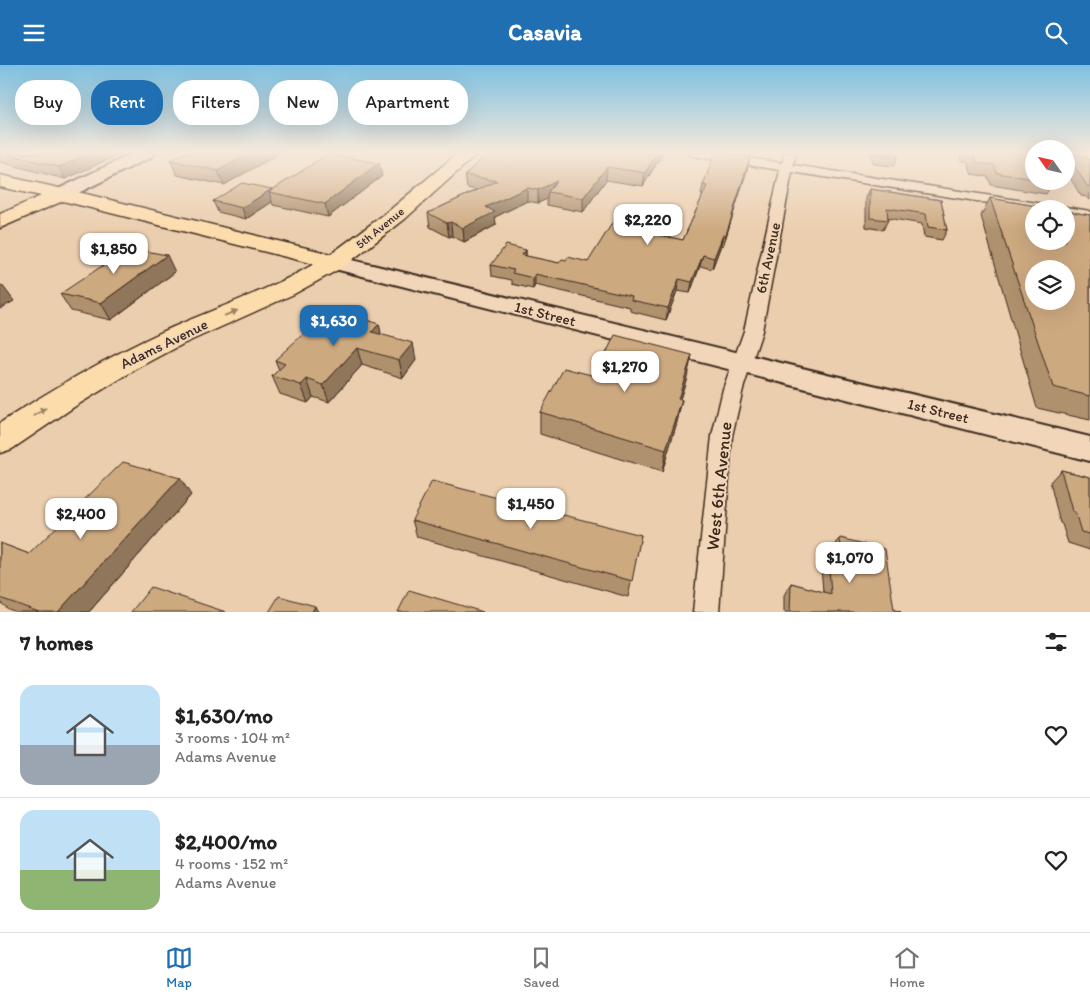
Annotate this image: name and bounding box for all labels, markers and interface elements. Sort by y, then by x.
icon: menu [20,19,48,47]
text: Casavia [508,19,582,46]
icon: search [1042,19,1070,47]
chip: Buy [15,80,81,125]
chip: Rent [91,80,163,125]
chip: Filters [173,80,259,125]
chip: New [269,80,338,125]
chip: Apartment [348,80,468,125]
north arrow [1025,140,1075,190]
map controls [1025,140,1075,310]
button: locate [1025,200,1075,250]
pin: $2,220 [607,203,689,246]
street label: 5th Avenue [353,204,407,252]
text: $2,220 [624,210,672,229]
street label: 6th Avenue [752,221,784,295]
pin: $1,850 [73,233,155,275]
text: $1,850 [91,239,137,258]
button: layers [1025,260,1075,310]
street label: 1st Street [512,298,578,330]
pin: $1,630 [293,305,375,347]
one-way arrow [224,309,238,317]
text: $1,630 [311,311,357,330]
street label: Adams Avenue [117,315,211,373]
pin: $1,270 [584,351,666,393]
text: $1,270 [602,357,648,376]
street label: 1st Street [905,395,971,427]
one-way arrow [34,408,47,417]
street label: West 6th Avenue [701,421,737,551]
pin: $1,450 [490,487,572,530]
text: $1,450 [507,494,555,513]
pin: $2,400 [40,497,122,540]
text: $2,400 [56,504,106,523]
pin: $1,070 [809,541,891,584]
text: $1,070 [827,548,873,567]
icon: filters [1042,628,1070,656]
text: 7 homes [20,630,94,655]
text: $1,630/mo [175,703,273,728]
icon: home [60,705,120,765]
icon: heart [1042,721,1070,749]
text: 3 rooms · 104 m² [175,728,290,747]
text: Adams Avenue [175,747,276,766]
text: $2,400/mo [175,829,277,854]
icon: home [60,830,120,890]
icon: heart [1042,846,1070,874]
text: 4 rooms · 152 m² [175,854,288,873]
text: Adams Avenue [175,873,276,892]
tab: Map [165,944,193,991]
tab: Saved [523,944,559,991]
tab: Home [890,944,925,991]

